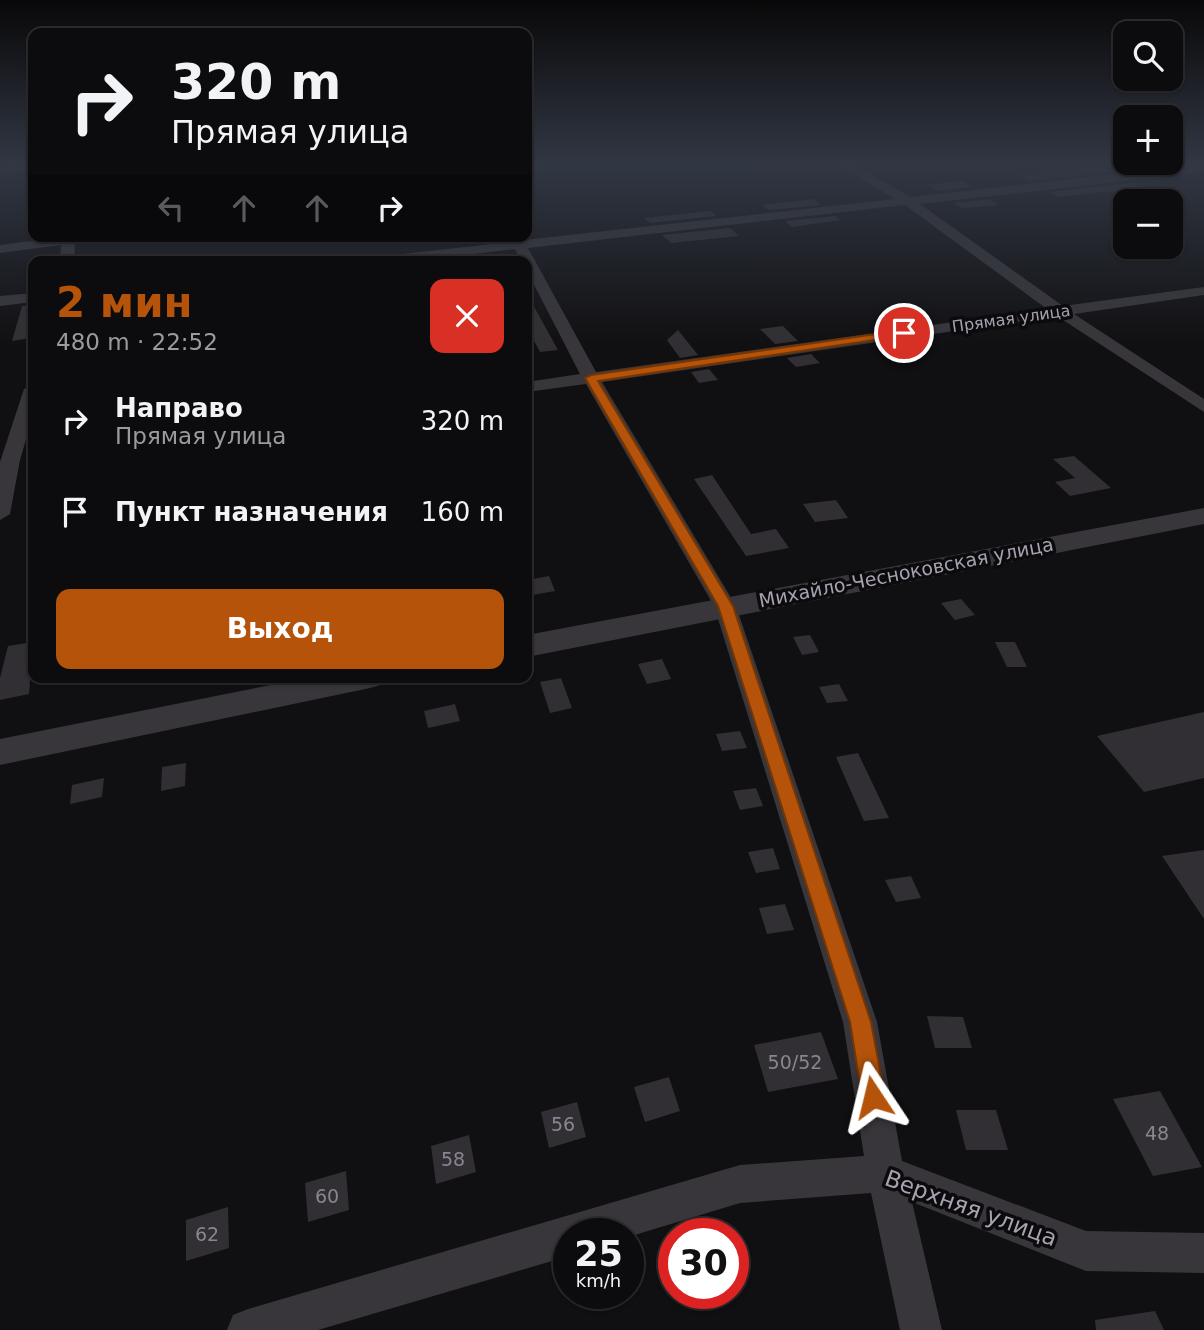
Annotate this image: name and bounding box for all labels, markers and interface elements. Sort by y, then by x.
map controls [1113,21,1183,259]
button: search [1113,21,1183,91]
text: 320 m [171,54,341,111]
icon: right [56,56,147,147]
button: + [1113,105,1183,175]
text: Прямая улица [171,113,409,151]
icon: left [152,189,190,227]
icon: ahead [225,189,263,227]
icon: ahead [298,189,336,227]
icon: right [371,189,409,227]
button: − [1113,189,1183,259]
text: 2 мин [56,278,193,327]
button: close [430,279,504,353]
street label: Прямая улица [951,301,1071,336]
pin [874,303,934,363]
icon: arrive [885,314,923,352]
text: 480 m · 22:52 [56,329,218,355]
text: Направо [115,393,243,423]
icon: right [56,402,94,440]
text: 320 m [421,406,504,436]
text: Прямая улица [115,423,286,449]
icon: arrive [56,493,94,531]
text: Пункт назначения [115,497,388,527]
text: 160 m [421,497,504,527]
street label: Михайло-Чесноковская улица [757,533,1055,611]
button: Выход [56,589,504,669]
house number: 50/52 [768,1051,822,1073]
position arrow [836,1060,910,1134]
house number: 56 [551,1113,575,1135]
house number: 48 [1145,1122,1169,1144]
house number: 58 [441,1148,465,1170]
street label: Верхняя улица [881,1165,1061,1251]
house number: 60 [315,1185,339,1207]
speed limit sign: 30 [658,1218,749,1309]
house number: 62 [195,1223,219,1245]
text: 25 [574,1234,623,1274]
text: km/h [576,1270,621,1291]

